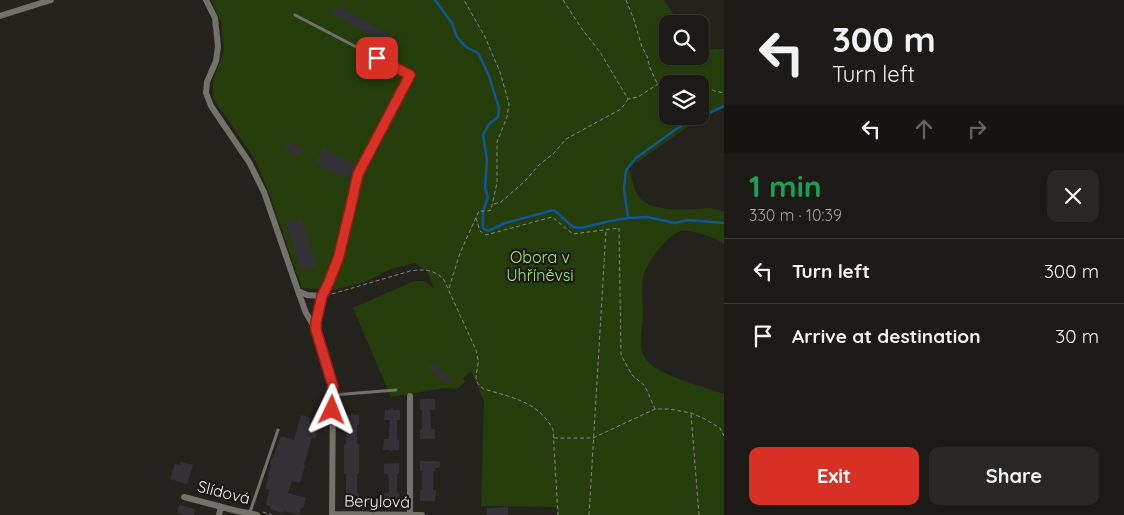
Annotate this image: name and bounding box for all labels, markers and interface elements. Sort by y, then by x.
map controls [659,15,709,125]
button: search [659,15,709,65]
text: 300 m [832,17,936,61]
icon: left [749,20,814,85]
pin [356,37,398,79]
icon: arrive [363,44,391,72]
text: Turn left [832,60,915,88]
button: layers [659,75,709,125]
icon: left [857,115,885,143]
icon: ahead [910,115,938,143]
icon: right [963,115,991,143]
text: 1 min [749,167,822,205]
button: close [1047,170,1099,222]
text: 330 m · 10:39 [749,205,842,225]
park label: Obora v Uhříněvsi [506,247,574,285]
icon: left [749,257,777,285]
text: Turn left [792,259,870,283]
text: 300 m [1044,259,1099,283]
icon: arrive [749,322,777,350]
text: Arrive at destination [792,324,981,348]
text: 30 m [1055,324,1099,348]
position arrow [305,383,357,435]
button: Exit [749,447,919,505]
button: Share [929,447,1099,505]
street label: Slídová [196,476,252,508]
street label: Berylová [344,490,410,512]

